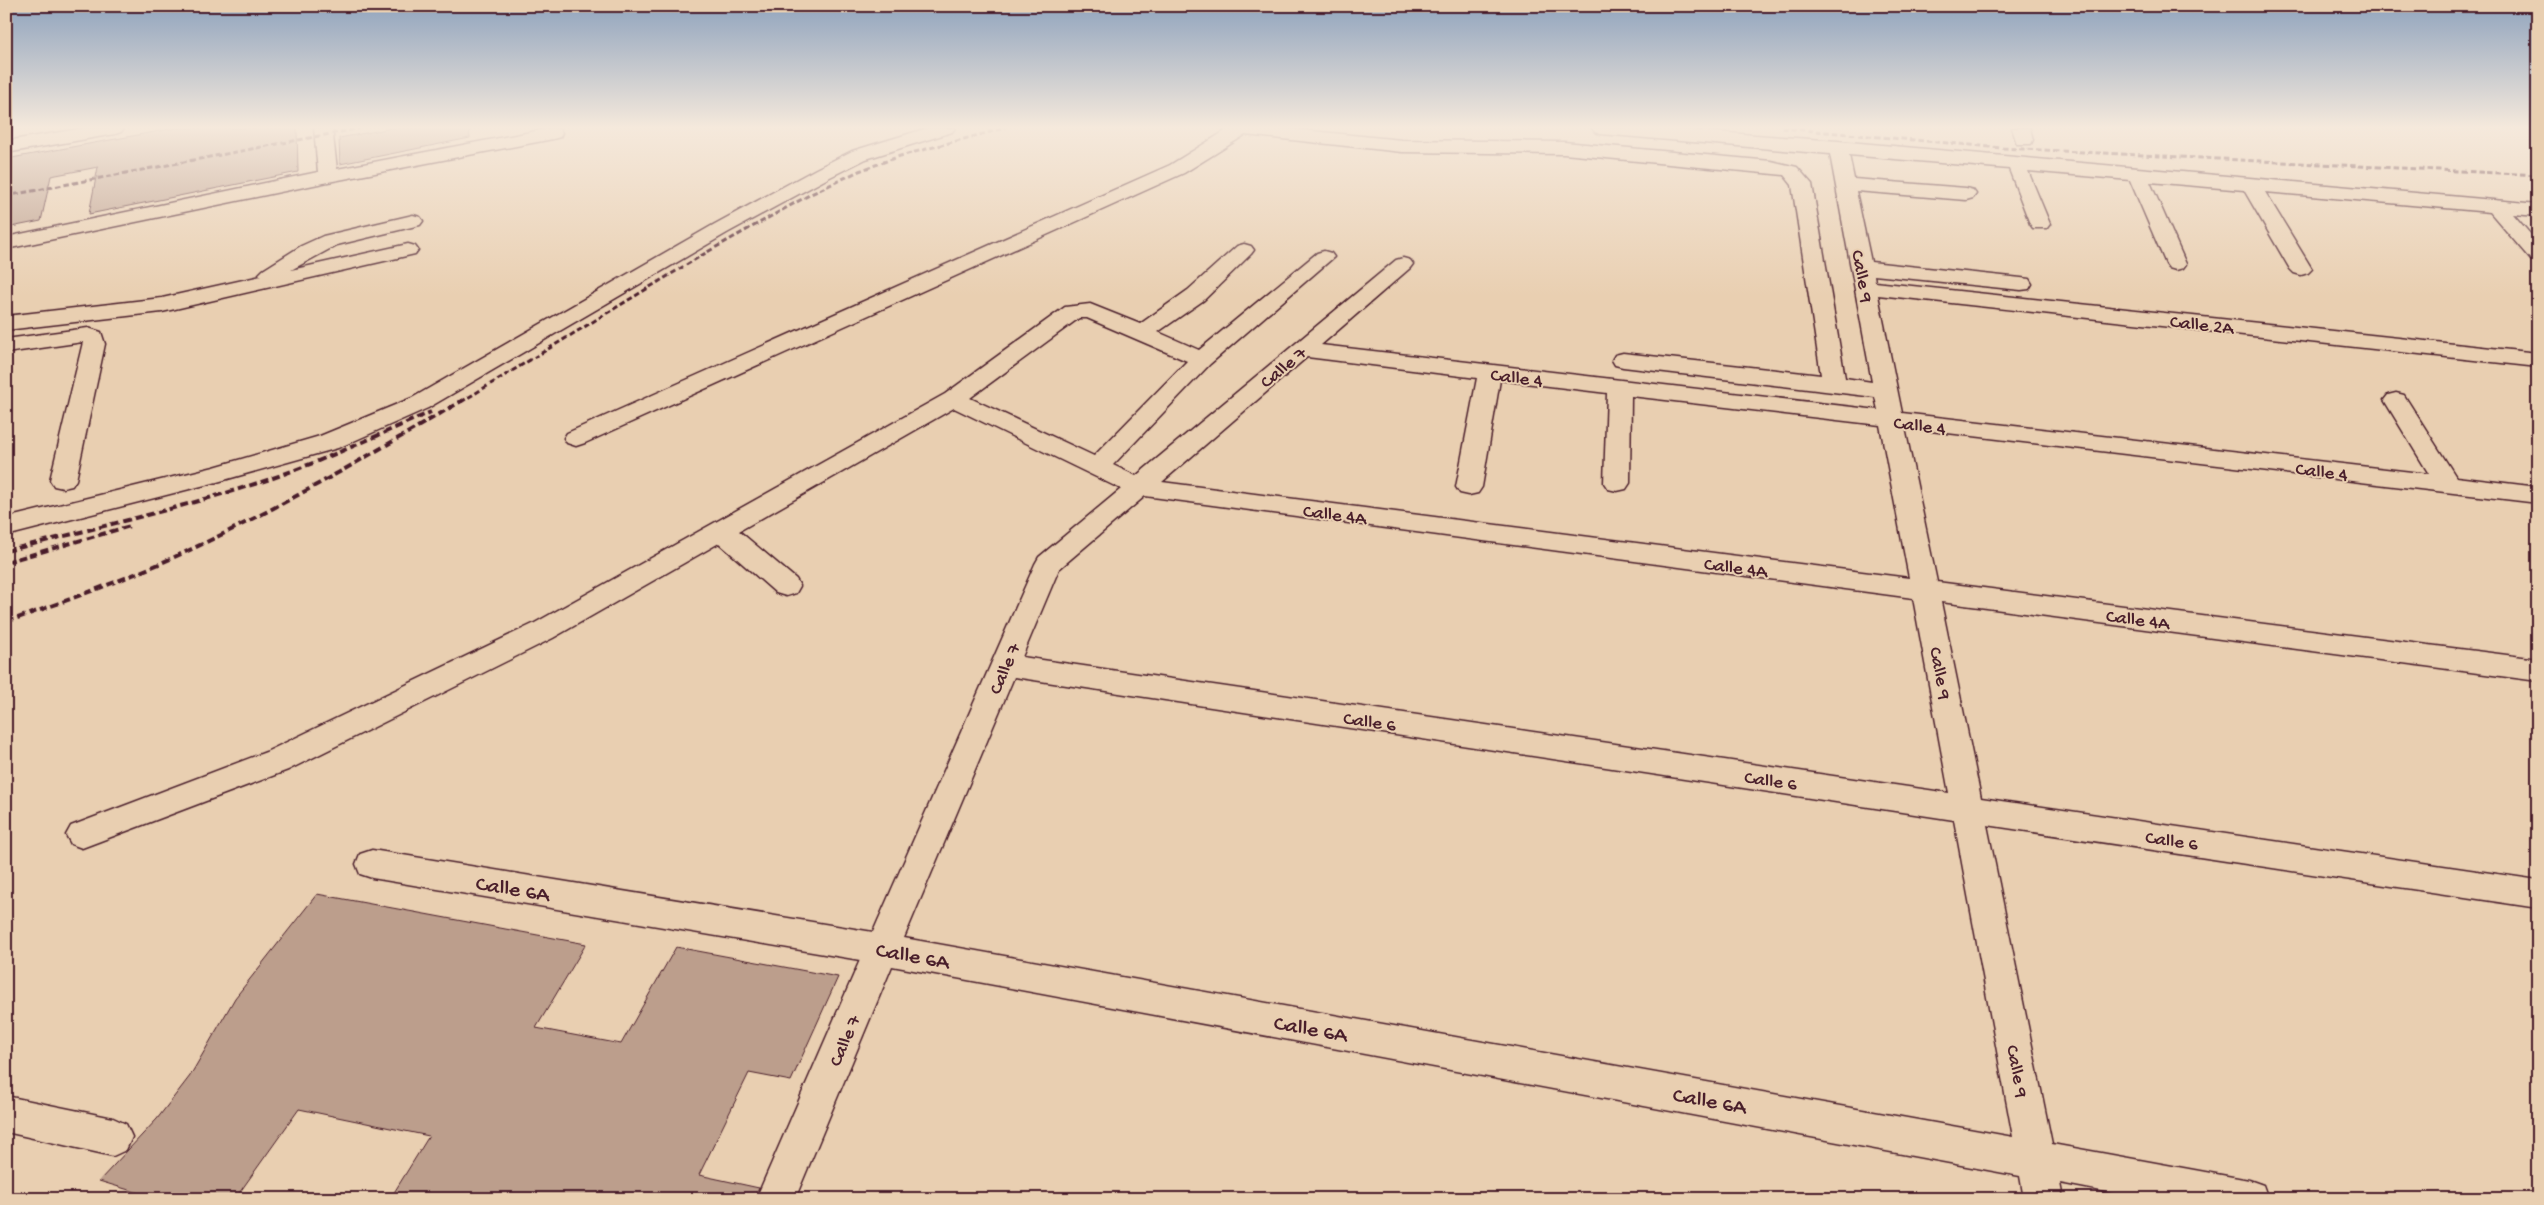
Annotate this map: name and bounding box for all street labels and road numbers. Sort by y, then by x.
street label: Calle 9 [1844,248,1877,305]
street label: Calle 2A [2169,312,2236,341]
street label: Calle 7 [1256,342,1313,395]
street label: Calle 4 [1489,365,1544,394]
street label: Calle 4 [1892,413,1947,442]
street label: Calle 4 [2294,459,2349,488]
street label: Calle 4A [1302,501,1369,532]
street label: Calle 4A [1703,554,1770,585]
street label: Calle 4A [2105,606,2172,637]
street label: Calle 7 [985,639,1028,698]
street label: Calle 9 [1922,645,1955,702]
street label: Calle 6 [1342,708,1398,739]
street label: Calle 6 [1743,767,1799,798]
street label: Calle 6 [2144,827,2200,858]
street label: Calle 6A [474,872,552,910]
street label: Calle 6A [873,939,952,977]
street label: Calle 7 [825,1011,868,1070]
street label: Calle 6A [1271,1012,1350,1050]
street label: Calle 9 [1999,1043,2032,1100]
street label: Calle 6A [1670,1084,1749,1122]

